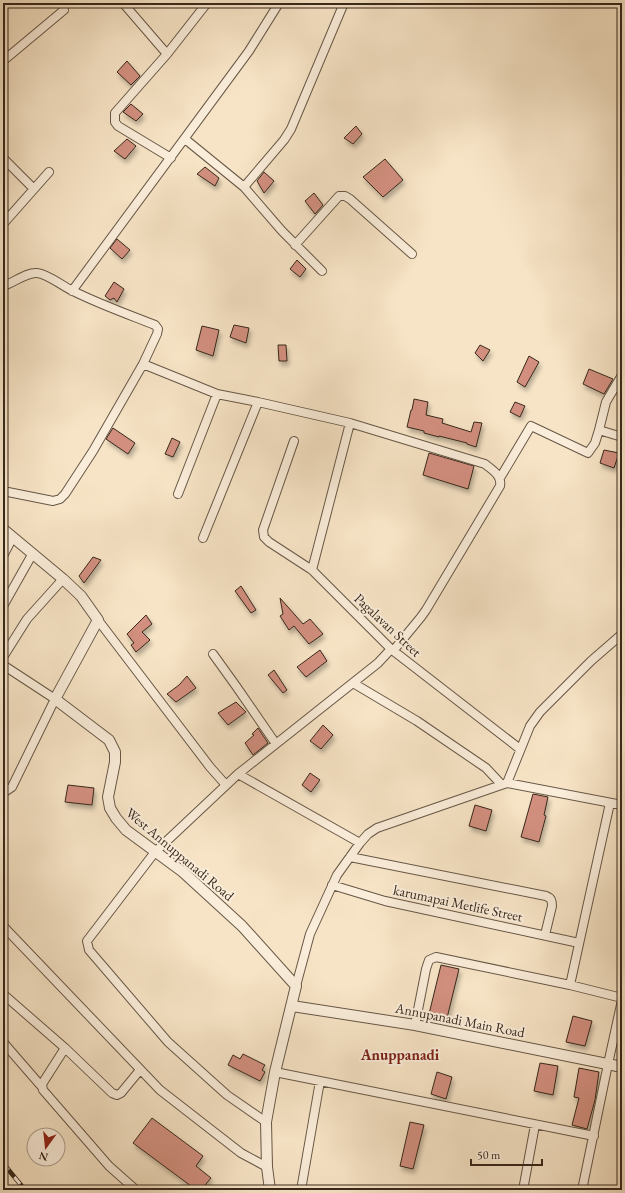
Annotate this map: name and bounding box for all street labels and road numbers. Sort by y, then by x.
street label: Pagalavan Street [351,589,426,661]
street label: West Annuppanadi Road [122,803,239,905]
street label: karumapai Metlife Street [392,881,525,926]
street label: Annupanadi Main Road [393,998,527,1042]

